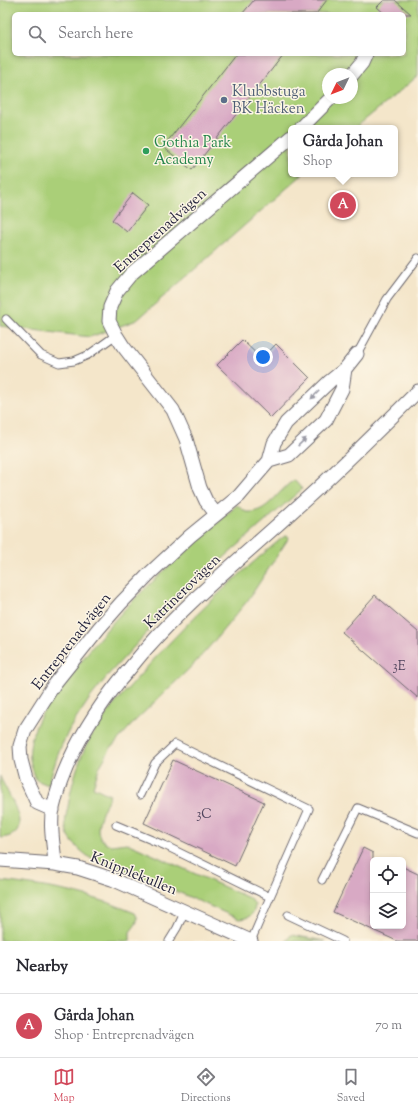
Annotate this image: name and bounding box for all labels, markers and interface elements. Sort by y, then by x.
search box [12,12,406,56]
icon: search [26,23,48,45]
text: Search here [58,24,133,45]
north arrow [322,68,358,104]
place label: Klubbstuga BK Häcken [232,82,306,120]
marker: Klubbstuga BK Häcken [219,95,229,105]
popup [288,125,398,177]
text: Gårda Johan [303,132,383,153]
place label: Gothia Park Academy [154,133,231,171]
marker: Gothia Park Academy [141,146,151,156]
text: Shop [303,153,332,171]
street label: Entreprenadvägen [110,184,212,278]
pin: A [330,190,356,220]
your location [253,347,273,367]
one-way arrow [310,390,320,399]
one-way arrow [297,437,307,447]
street label: Katrinerovägen [140,550,226,634]
street label: Entreprenadvägen [28,589,117,695]
house number: 3E [392,658,406,676]
house number: 3C [196,806,212,824]
street label: Knipplekullen [87,847,180,901]
map controls [370,857,406,929]
button: locate [370,857,406,893]
button: layers [370,893,406,929]
text: Nearby [16,955,68,979]
text: Gårda Johan [54,1006,134,1027]
text: A [24,1017,34,1035]
text: 70 m [375,1017,402,1035]
text: Shop · Entreprenadvägen [54,1027,194,1045]
tab: Map [53,1066,75,1106]
tab: Directions [181,1066,231,1106]
tab: Saved [337,1066,365,1106]

